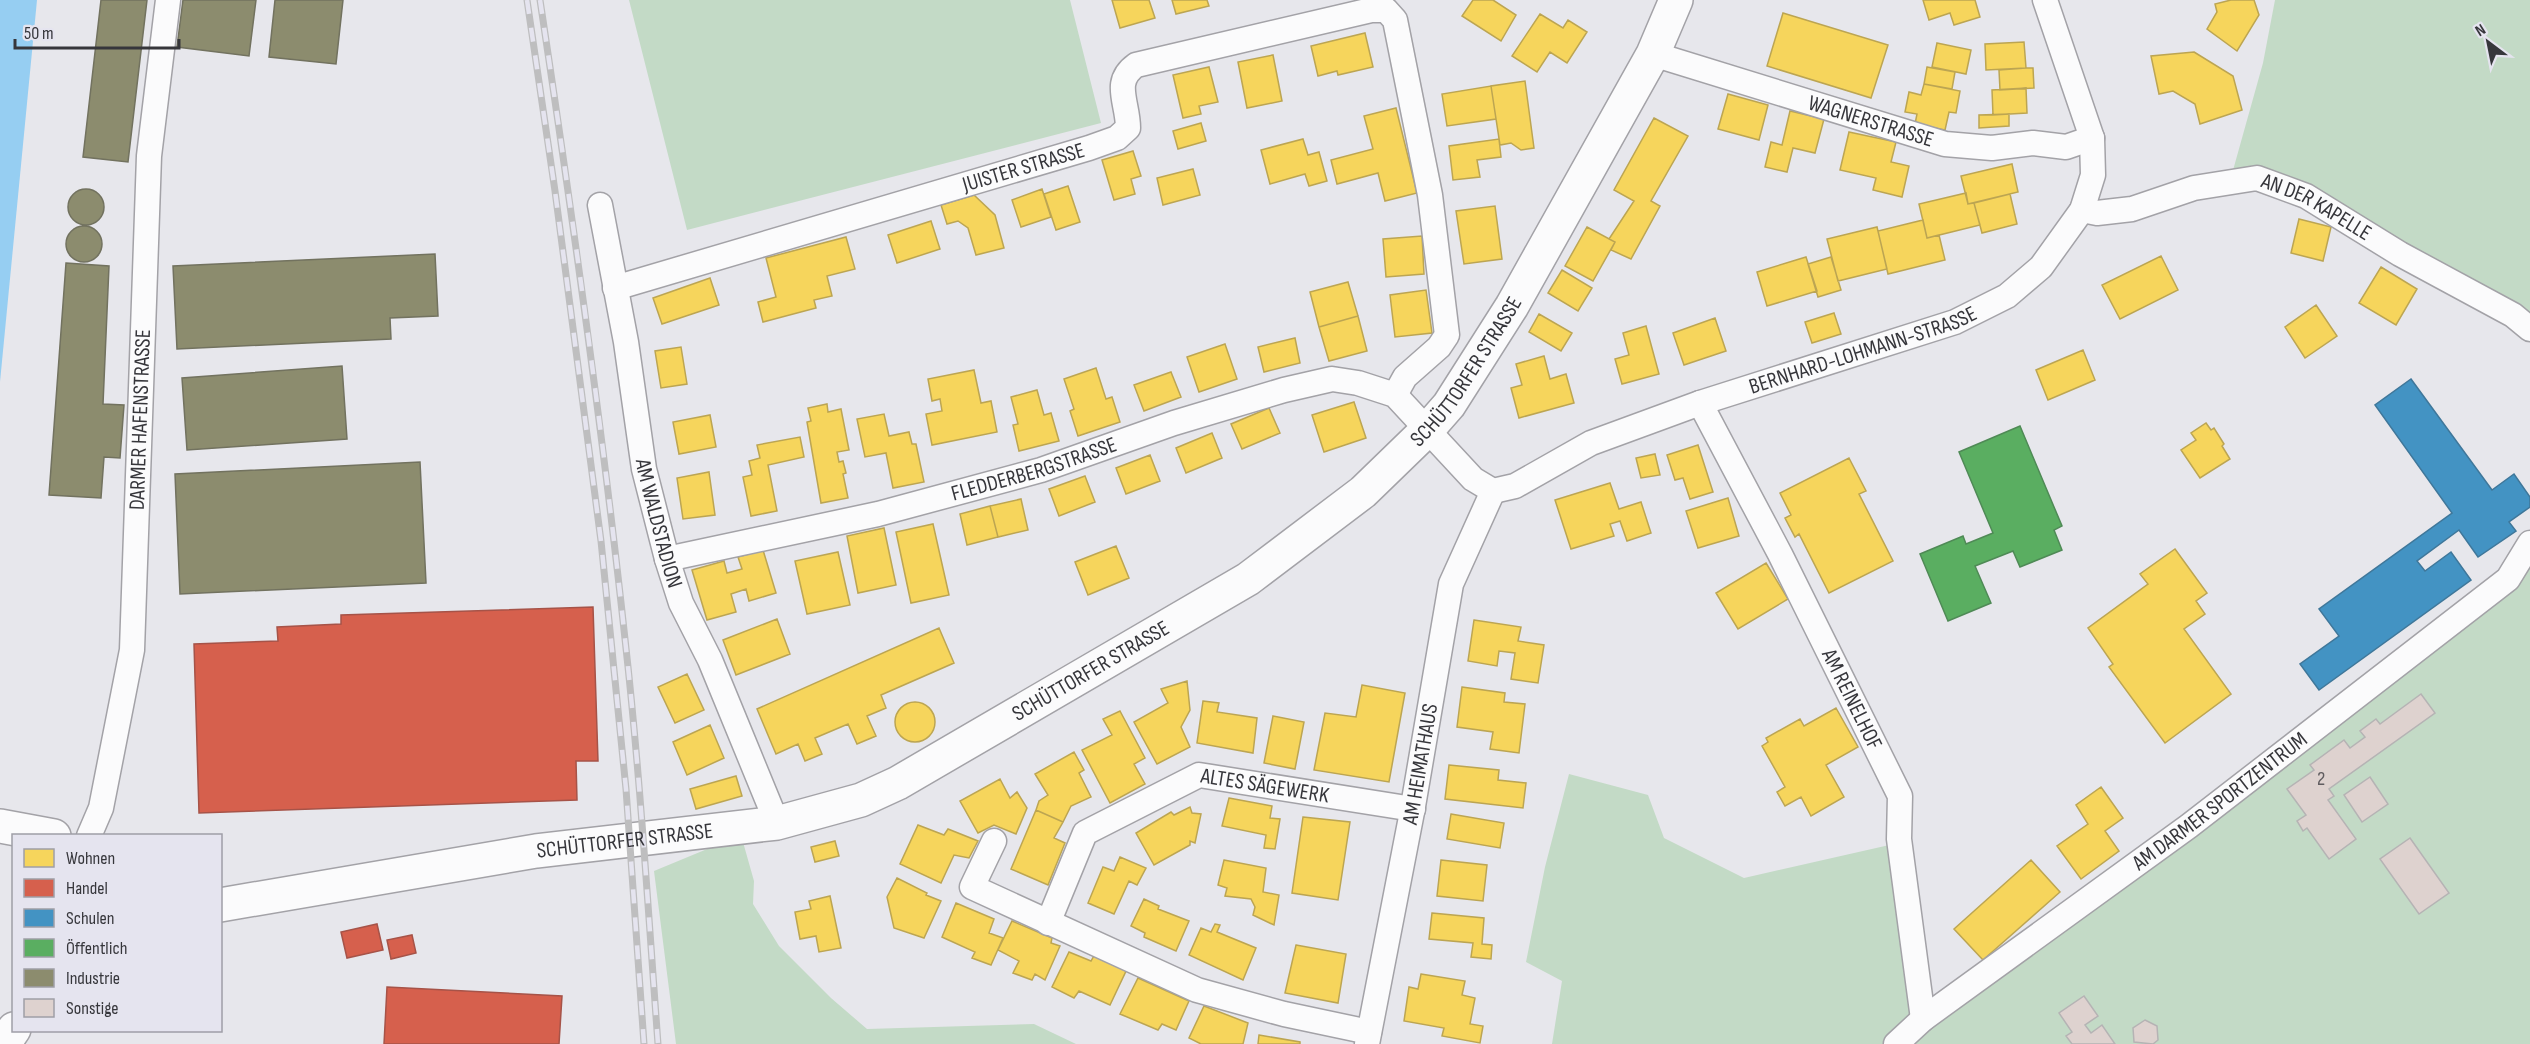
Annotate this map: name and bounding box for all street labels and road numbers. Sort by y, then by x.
street label: WAGNERSTRASSE [1805,89,1937,153]
street label: JUISTER STRASSE [958,137,1088,198]
street label: AN DER KAPELLE [2257,167,2376,247]
street label: SCHÜTTORFER STRASSE [1405,292,1528,452]
street label: BERNHARD-LOHMANN-STRASSE [1746,300,1981,400]
street label: DARMER HAFENSTRASSE [123,329,157,510]
street label: FLEDDERBERGSTRASSE [948,431,1120,507]
street label: AM WALDSTADION [629,456,689,591]
street label: SCHÜTTORFER STRASSE [1007,614,1174,727]
street label: AM REINELHOF [1815,644,1888,754]
street label: AM HEIMATHAUS [1396,702,1444,828]
street label: AM DARMER SPORTZENTRUM [2126,726,2313,877]
street label: ALTES SÄGEWERK [1198,762,1331,809]
street label: SCHÜTTORFER STRASSE [535,817,714,864]

